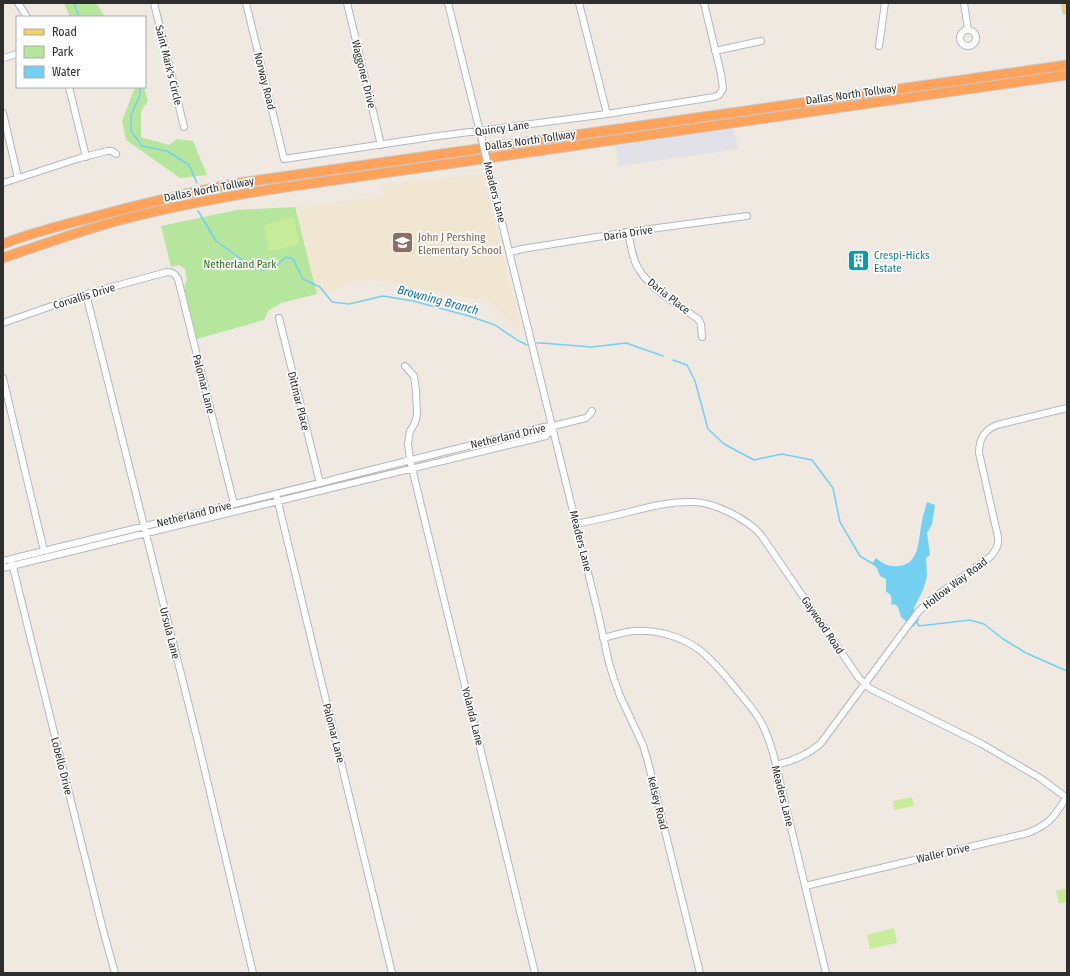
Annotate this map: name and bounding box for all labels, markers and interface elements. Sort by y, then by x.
legend [16,16,146,88]
street label: Saint Mark's Circle [152,24,185,107]
text: Road [52,25,77,39]
street label: Waggoner Drive [349,39,378,110]
text: Park [52,45,74,59]
street label: Norway Road [251,51,278,111]
text: Water [52,65,81,79]
street label: Dallas North Tollway [805,82,897,107]
street label: Quincy Lane [474,118,530,139]
street label: Dallas North Tollway [484,128,576,153]
street label: Meaders Lane [481,160,508,224]
street label: Dallas North Tollway [163,174,255,205]
street label: Daria Drive [603,223,654,244]
school or university icon: John J Pershing Elementary School [389,230,415,256]
place label: John J Pershing Elementary School [418,231,502,257]
building icon: Crespi-Hicks Estate [845,248,871,274]
place label: Crespi-Hicks Estate [874,249,930,275]
park label: Netherland Park [204,258,277,271]
street label: Daria Place [645,276,692,317]
street label: Corvallis Drive [52,281,117,312]
water label: Browning Branch [396,282,480,318]
street label: Palomar Lane [190,353,217,415]
street label: Dittmar Place [285,370,312,432]
street label: Netherland Drive [469,422,547,451]
street label: Netherland Drive [155,499,233,530]
street label: Meaders Lane [567,509,594,573]
street label: Hollow Way Road [921,555,990,612]
street label: Gaywood Road [799,594,847,656]
street label: Ursula Lane [157,606,182,660]
street label: Yolanda Lane [459,685,486,747]
street label: Palomar Lane [320,702,347,764]
street label: Lobello Drive [48,736,75,796]
street label: Meaders Lane [769,764,796,828]
street label: Kelsey Road [645,775,670,831]
street label: Waller Drive [915,841,971,866]

